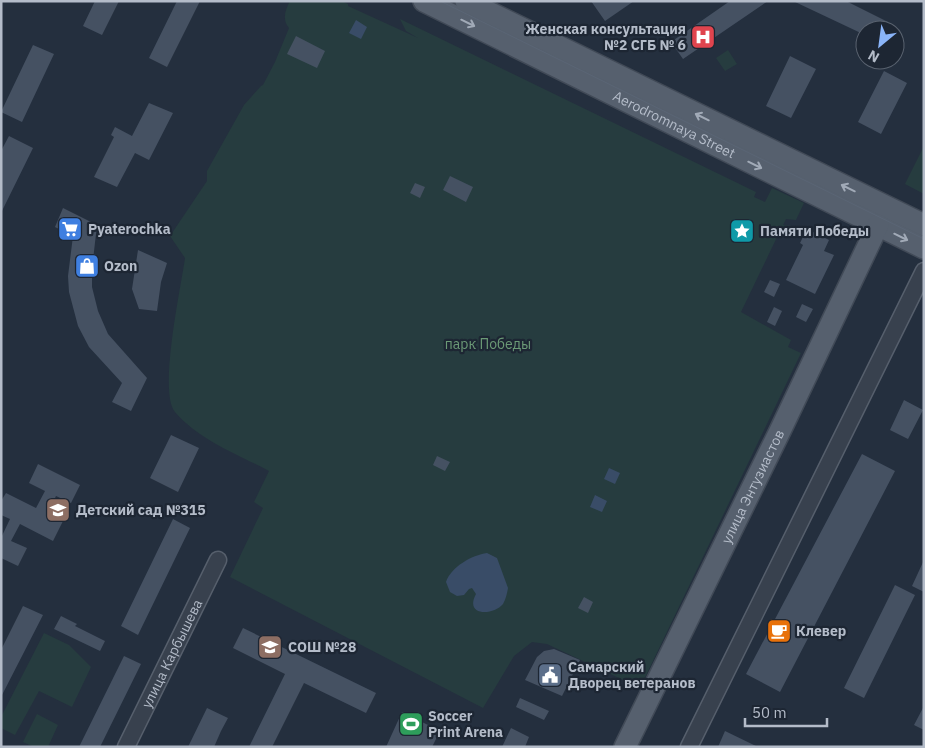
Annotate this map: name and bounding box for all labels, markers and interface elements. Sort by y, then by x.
one-way arrow [460,19,475,28]
place label: Женская консультация №2 СГБ № 6 [526,20,686,54]
north arrow [855,20,905,70]
hospital icon: Женская консультация №2 СГБ № 6 [690,24,716,50]
text: N [865,46,882,67]
street label: Aerodromnaya Street [610,87,738,162]
one-way arrow [695,112,710,122]
one-way arrow [747,161,762,170]
one-way arrow [841,183,856,193]
supermarket icon: Pyaterochka [57,216,83,242]
place icon: Памяти Победы [729,218,755,244]
place label: Pyaterochka [88,220,171,238]
place label: Памяти Победы [760,222,869,240]
one-way arrow [893,232,908,242]
shop icon: Ozon [74,253,100,279]
place label: Ozon [104,257,137,275]
park label: парк Победы [445,335,531,353]
street label: улица Энтузиастов [717,427,788,547]
school or university icon: Детский сад №315 [45,497,71,523]
place label: Детский сад №315 [76,501,206,519]
street label: улица Карбышева [138,596,207,711]
cafe icon: Клевер [766,618,792,644]
place label: Клевер [796,622,846,640]
school or university icon: СОШ №28 [257,634,283,660]
place label: СОШ №28 [288,638,356,656]
place label: Самарский Дворец ветеранов [568,658,695,692]
public building icon: Самарский Дворец ветеранов [537,662,563,688]
scale bar [745,696,828,728]
text: 50 m [752,703,787,722]
place label: Soccer Print Arena [428,707,503,741]
sports icon: Soccer Print Arena [398,711,424,737]

